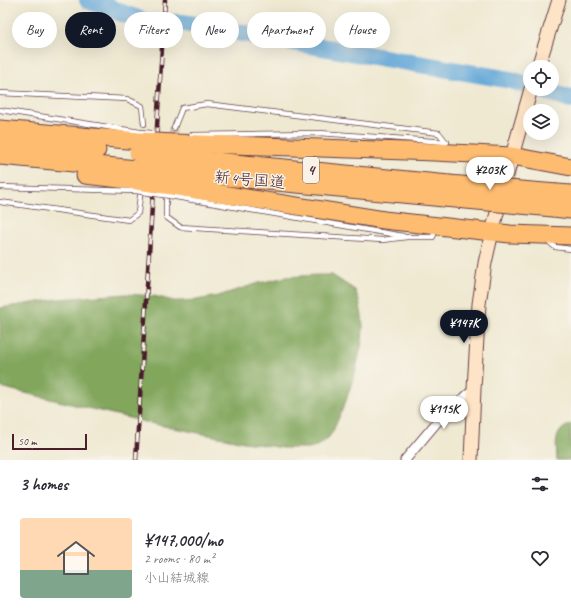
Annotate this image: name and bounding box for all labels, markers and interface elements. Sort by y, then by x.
chip: Buy [12,12,57,48]
chip: Rent [65,12,116,48]
chip: Filters [124,12,183,48]
chip: New [191,12,239,48]
chip: Apartment [247,12,326,48]
chip: House [334,12,390,48]
map controls [523,60,559,140]
button: locate [523,60,559,96]
button: layers [523,104,559,140]
road number: 4 [303,157,319,183]
pin: ¥203K [462,157,518,191]
text: ¥203K [475,162,505,178]
street label: 新4号国道 [214,167,286,193]
pin: ¥147K [436,310,492,344]
text: ¥147K [449,315,479,331]
pin: ¥115K [416,396,472,430]
text: ¥115K [429,401,459,417]
scale bar [12,432,87,451]
text: 50 m [18,434,37,448]
icon: filters [529,473,551,495]
text: 3 homes [20,474,68,495]
text: ¥147,000/mo [144,530,223,551]
icon: home [52,534,100,582]
icon: heart [529,547,551,569]
text: 2 rooms · 80 m² [144,551,214,567]
text: 小山結城線 [144,570,209,586]

